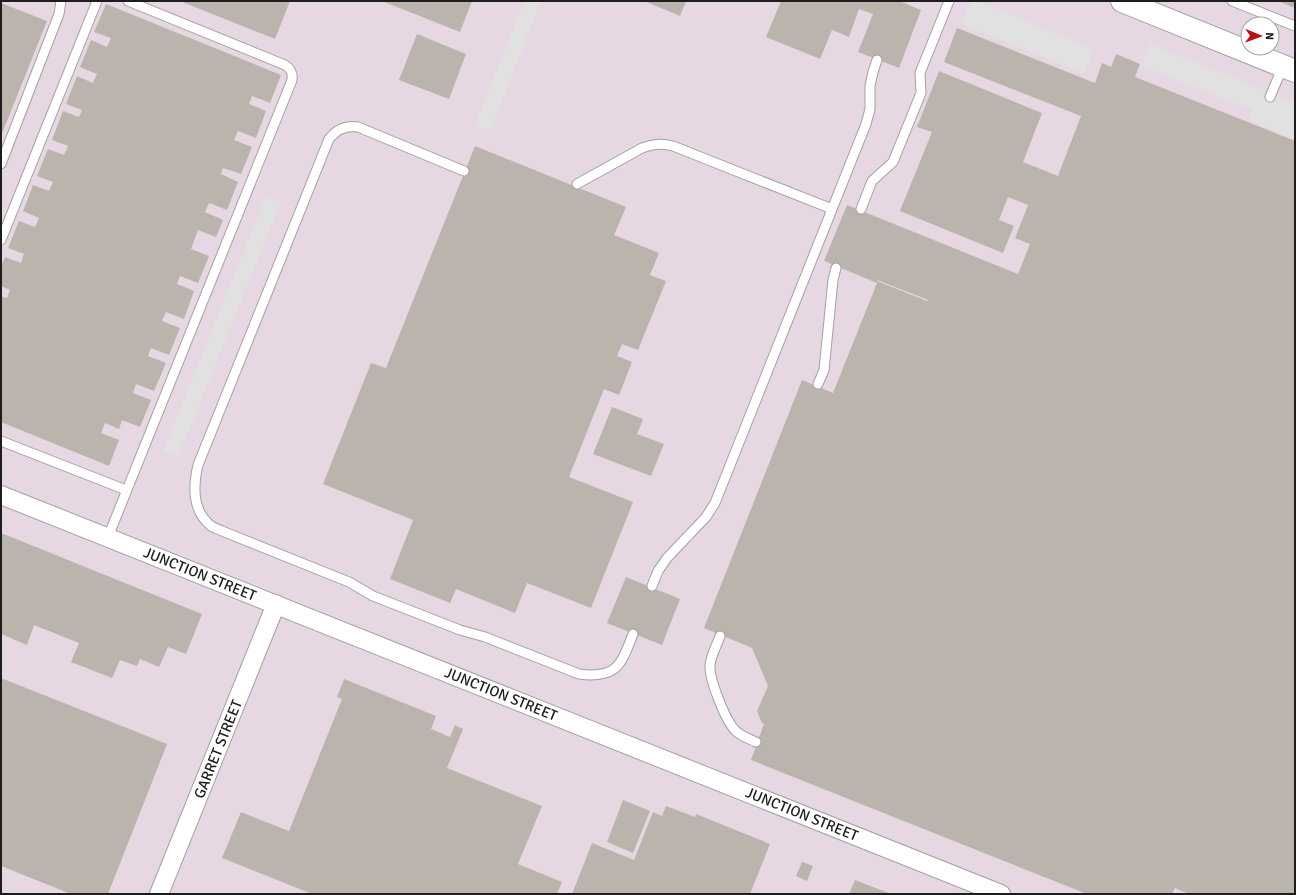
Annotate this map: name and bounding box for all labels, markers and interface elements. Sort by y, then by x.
north arrow [1240,16,1280,56]
text: N [1263,32,1276,40]
street label: JUNCTION STREET [141,543,259,605]
street label: JUNCTION STREET [442,663,560,725]
street label: GARRET STREET [190,697,246,801]
street label: JUNCTION STREET [743,783,861,845]

